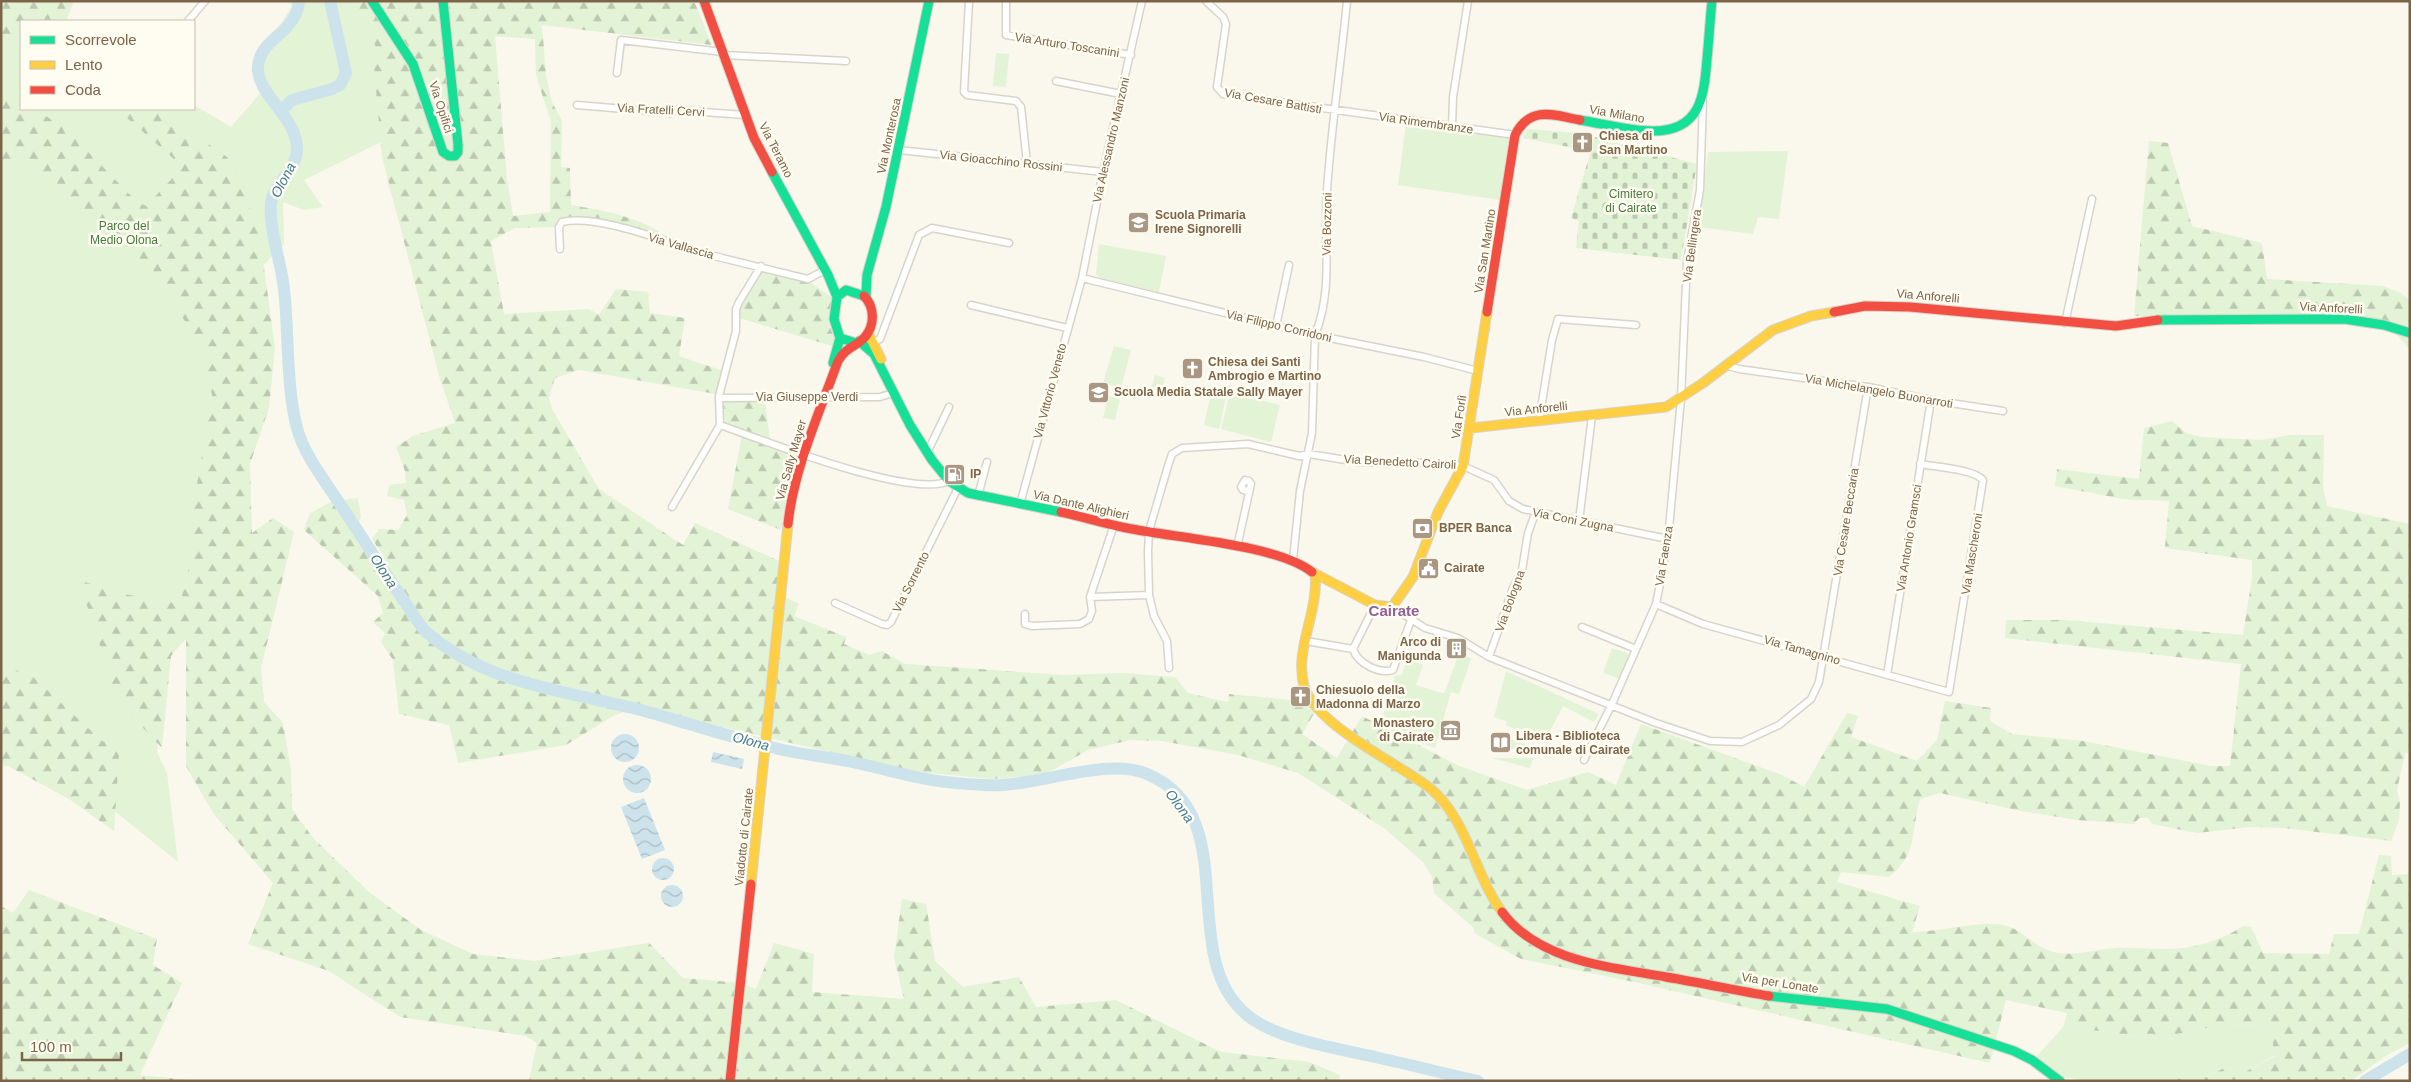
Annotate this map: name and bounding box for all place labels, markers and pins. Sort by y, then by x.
place label: Chiesa di San Martino [1599,129,1668,157]
church icon: Chiesa di San Martino [1571,131,1595,155]
place label: Scuola Primaria Irene Signorelli [1155,208,1246,236]
school or university icon: Scuola Primaria Irene Signorelli [1127,210,1151,234]
place label: Chiesa dei Santi Ambrogio e Martino [1208,355,1321,383]
church icon: Chiesa dei Santi Ambrogio e Martino [1180,357,1204,381]
school or university icon: Scuola Media Statale Sally Mayer [1086,380,1110,404]
place label: Scuola Media Statale Sally Mayer [1114,385,1303,399]
fuel station icon: IP [942,462,966,486]
place label: IP [970,467,981,481]
bank icon: BPER Banca [1411,516,1435,540]
place label: BPER Banca [1439,521,1512,535]
public building icon: Cairate [1416,556,1440,580]
place label: Cairate [1444,561,1485,575]
place label: Arco di Manigunda [1378,635,1441,663]
building icon: Arco di Manigunda [1445,637,1469,661]
place label: Chiesuolo della Madonna di Marzo [1316,683,1421,711]
church icon: Chiesuolo della Madonna di Marzo [1288,685,1312,709]
place label: Monastero di Cairate [1373,716,1434,744]
museum icon: Monastero di Cairate [1438,718,1462,742]
place label: Libera - Biblioteca comunale di Cairate [1516,729,1630,757]
library icon: Libera - Biblioteca comunale di Cairate [1488,731,1512,755]

